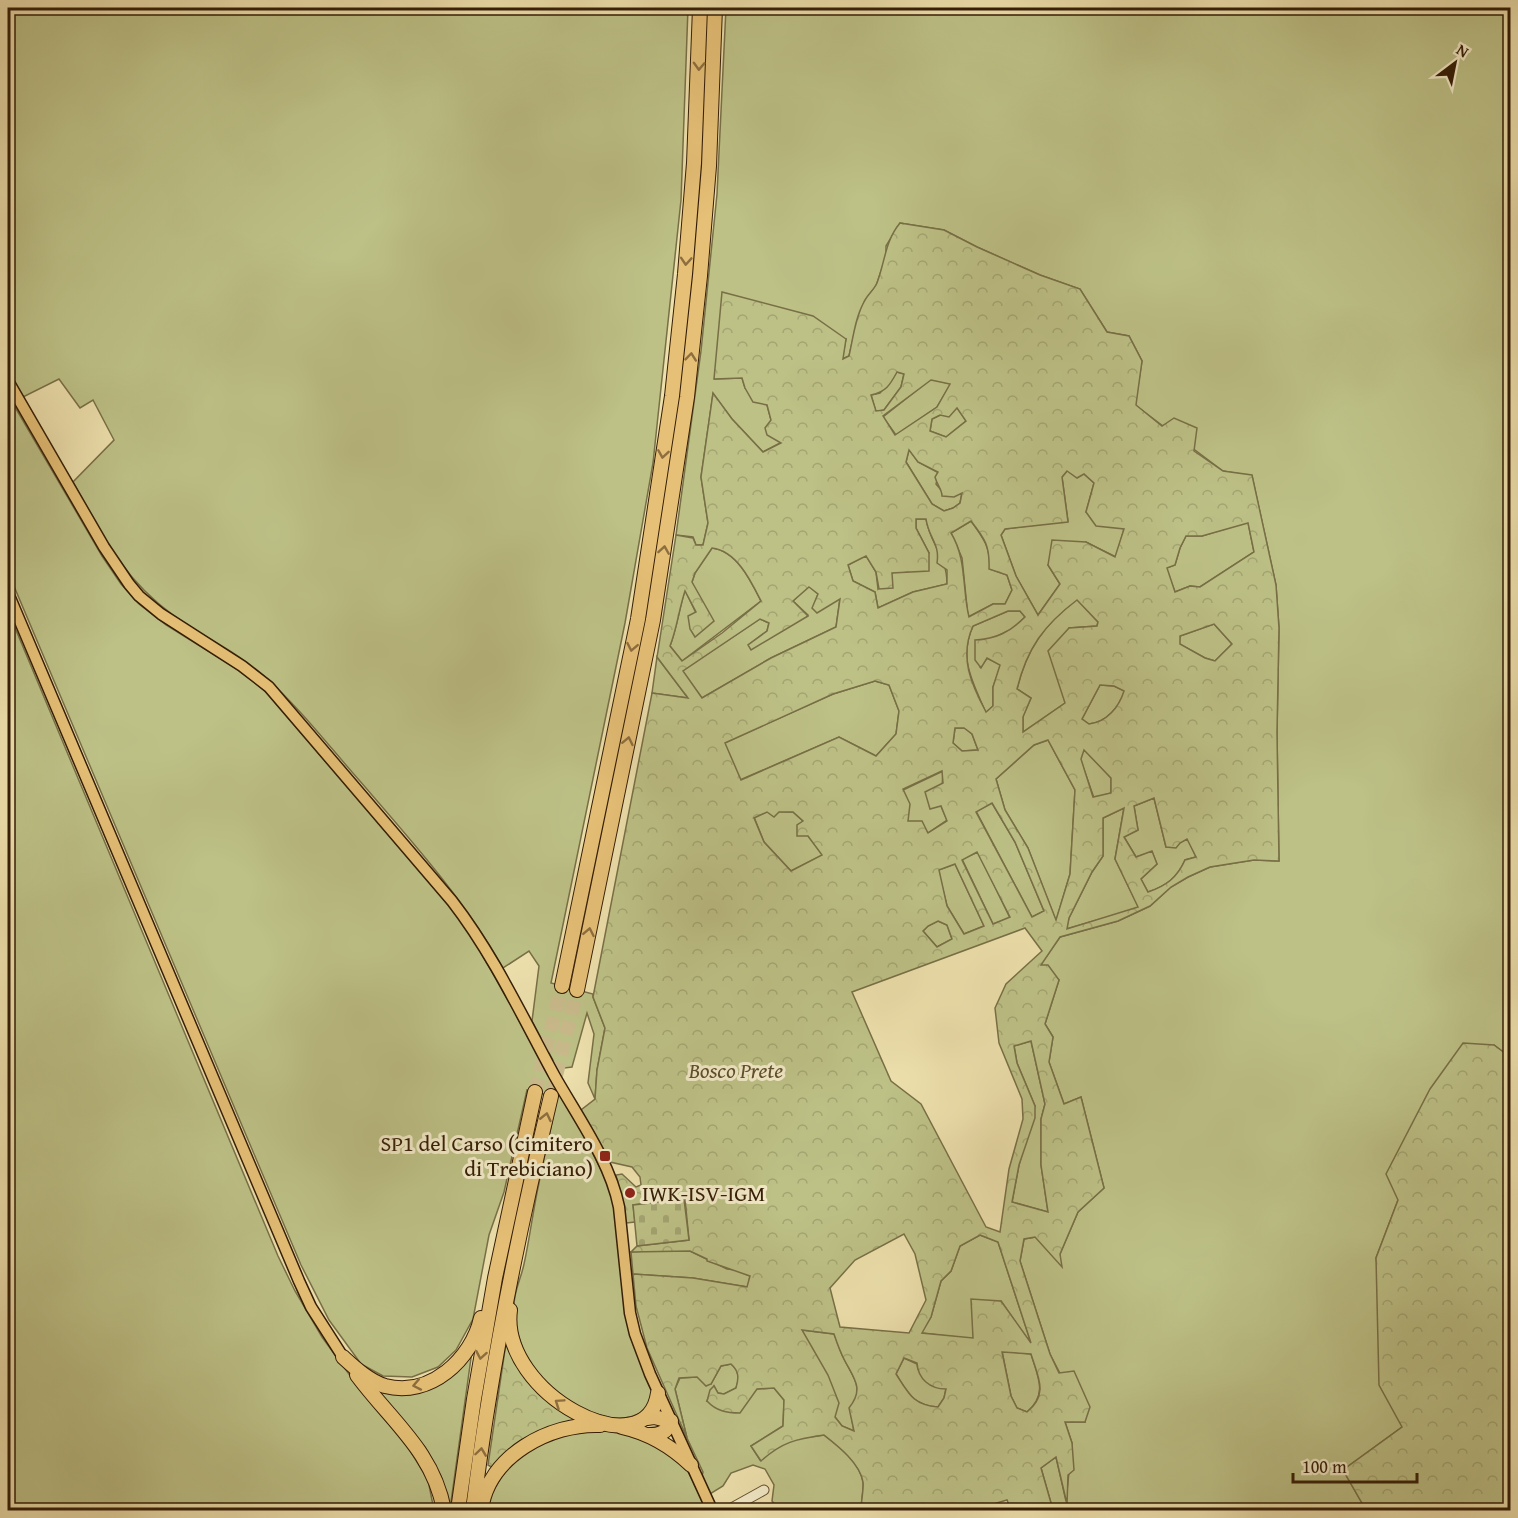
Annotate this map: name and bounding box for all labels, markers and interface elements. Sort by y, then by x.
north arrow [1425,33,1485,93]
text: N [1452,37,1474,63]
one-way arrow [692,61,705,70]
one-way arrow [680,256,693,265]
one-way arrow [685,352,697,361]
one-way arrow [657,449,669,459]
one-way arrow [657,545,670,555]
one-way arrow [626,641,639,651]
one-way arrow [621,737,634,747]
one-way arrow [581,928,594,938]
park label: Bosco Prete [688,1054,783,1086]
one-way arrow [538,1112,551,1122]
place label: SP1 del Carso (cimitero di Trebiciano) [380,1127,593,1184]
marker: SP1 del Carso (cimitero di Trebiciano) [598,1149,612,1163]
place label: IWK-ISV-IGM [642,1177,765,1209]
marker: IWK-ISV-IGM [623,1186,637,1200]
one-way arrow [476,1350,488,1360]
one-way arrow [412,1378,422,1391]
one-way arrow [555,1399,566,1410]
scale bar [1293,1446,1418,1484]
one-way arrow [474,1448,486,1457]
text: 100 m [1302,1453,1347,1480]

